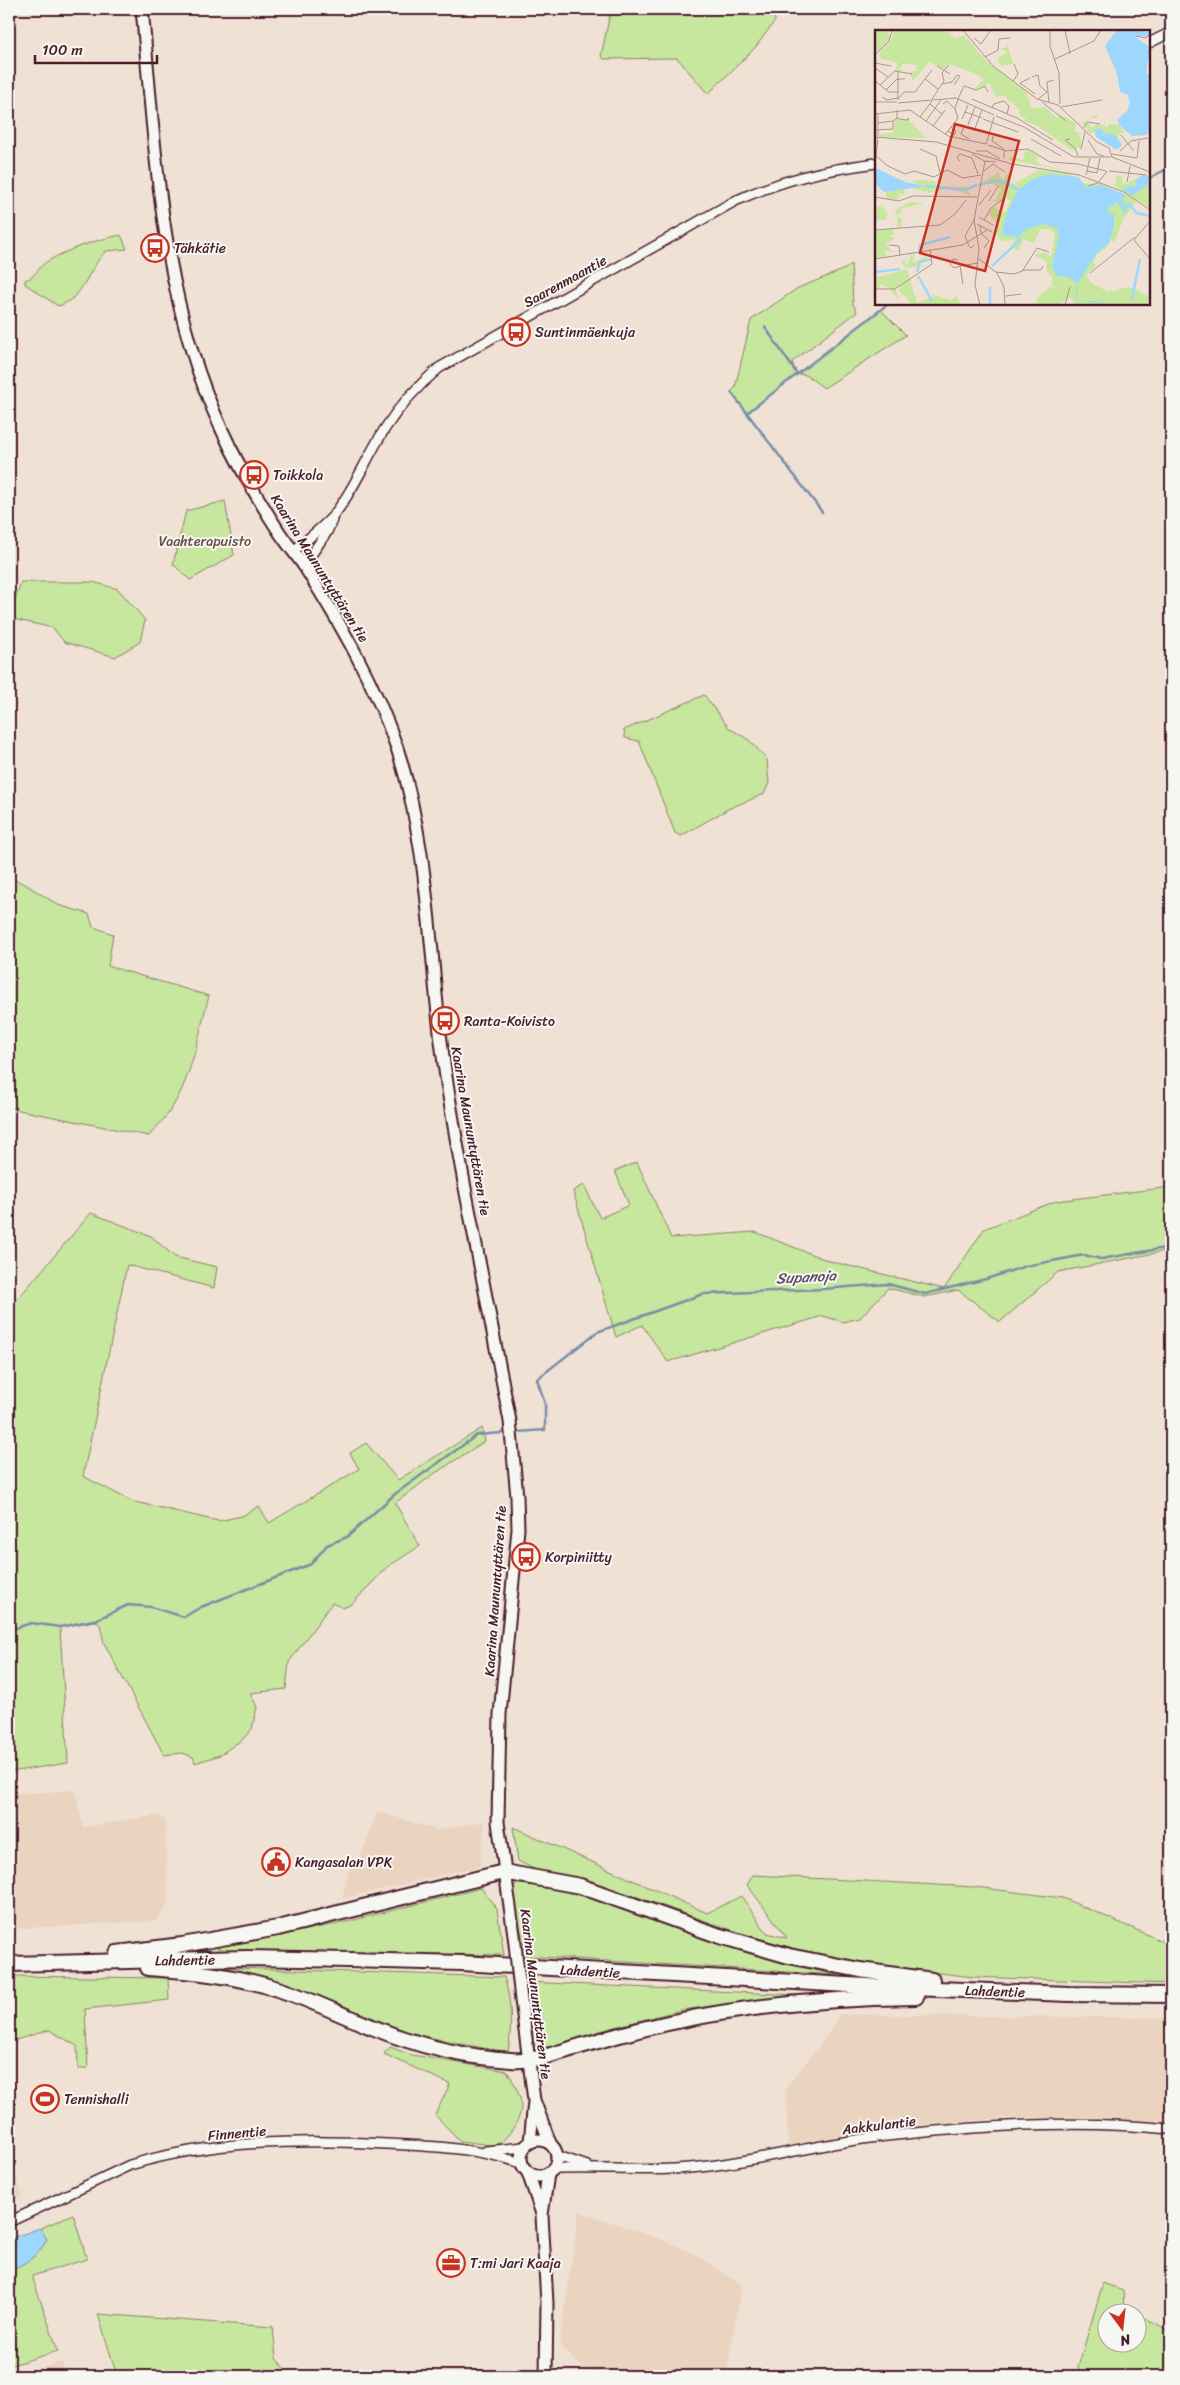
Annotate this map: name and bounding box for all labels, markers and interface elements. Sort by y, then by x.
inset map [875,30,1150,305]
scale bar [35,32,158,64]
text: 100 m [42,37,83,63]
bus stop icon: Tähkätie [140,233,170,263]
place label: Tähkätie [174,236,226,261]
street label: Saarenmaantie [519,248,612,315]
bus stop icon: Suntinmäenkuja [501,317,531,347]
place label: Suntinmäenkuja [535,320,636,345]
bus stop icon: Toikkola [239,460,269,490]
place label: Toikkola [273,463,323,488]
street label: Kaarina Maununtyttären tie [264,489,376,648]
park label: Vaahterapuisto [159,529,251,554]
bus stop icon: Ranta-Koivisto [430,1006,460,1036]
place label: Ranta-Koivisto [464,1009,555,1034]
street label: Kaarina Maununtyttären tie [443,1045,498,1218]
water label: Supanoja [775,1262,838,1292]
street label: Kaarina Maununtyttären tie [477,1504,514,1677]
bus stop icon: Korpiniitty [511,1542,541,1572]
place label: Korpiniitty [545,1545,613,1570]
public building icon: Kangasalan VPK [261,1847,291,1877]
place label: Kangasalan VPK [295,1850,393,1875]
street label: Kaarina Maununtyttären tie [513,1908,558,2081]
street label: Lahdentie [155,1947,215,1974]
street label: Lahdentie [559,1957,621,1986]
street label: Lahdentie [964,1978,1025,2005]
sports icon: Tennishalli [30,2084,60,2114]
place label: Tennishalli [64,2087,130,2112]
street label: Aakkulantie [840,2109,917,2143]
street label: Finnentie [207,2118,267,2149]
office icon: T:mi Jari Kaaja [436,2248,466,2278]
place label: T:mi Jari Kaaja [470,2251,561,2276]
north arrow [1098,2302,1148,2352]
text: N [1117,2326,1134,2353]

